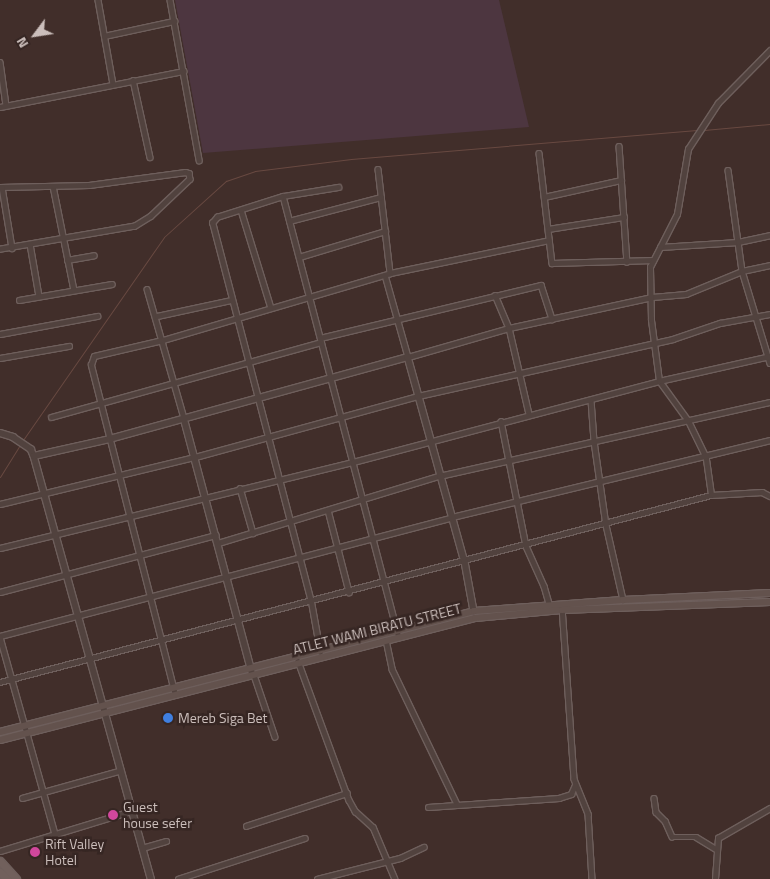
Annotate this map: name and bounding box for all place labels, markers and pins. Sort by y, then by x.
place label: Mereb Siga Bet [178,710,267,726]
marker: Mereb Siga Bet [162,712,174,724]
place label: Guest house sefer [123,799,192,832]
marker: Guest house sefer [107,809,119,821]
place label: Rift Valley Hotel [45,836,104,869]
marker: Rift Valley Hotel [29,846,41,858]

